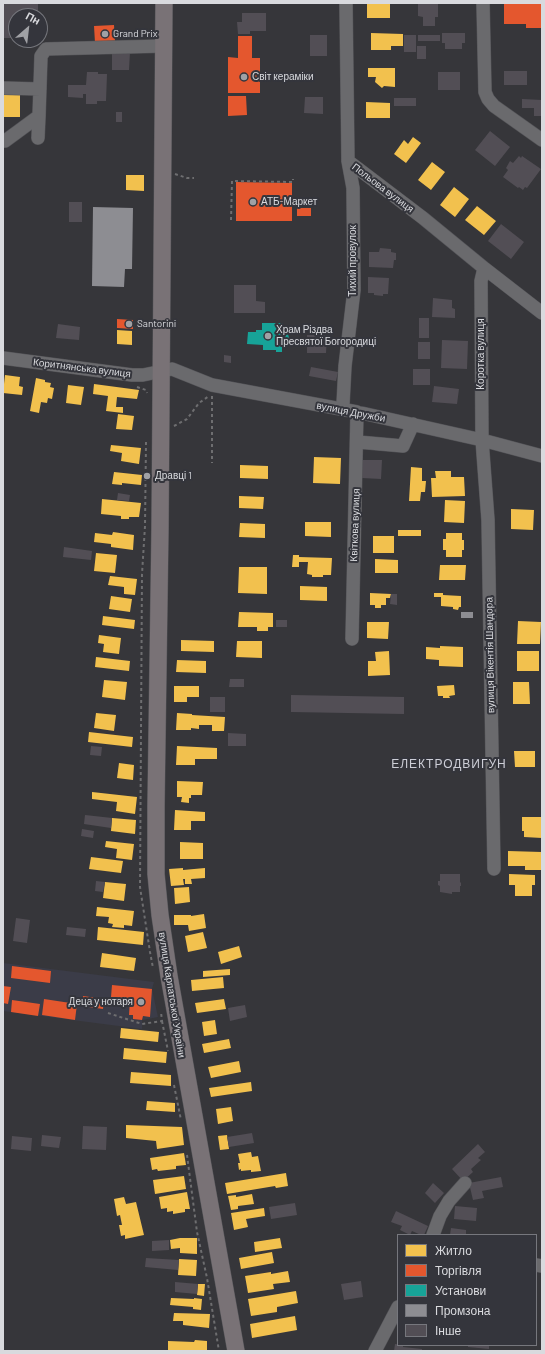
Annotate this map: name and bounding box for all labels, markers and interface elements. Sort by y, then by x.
north arrow [8,8,48,48]
text: Пн [24,9,43,27]
place label: Grand Prix [113,28,158,40]
marker: Grand Prix [100,29,110,39]
place label: Світ кераміки [252,71,314,83]
marker: Світ кераміки [239,72,249,82]
street label: Польова вулиця [350,161,416,215]
place label: АТБ-Маркет [261,196,317,208]
marker: АТБ-Маркет [248,197,258,207]
street label: Тихий провулок [347,225,359,297]
place label: Santorini [137,318,176,330]
street label: Коротка вулиця [475,318,487,390]
marker: Santorini [124,319,134,329]
place label: Храм Різдва Пресвятої Богородиці [276,324,376,348]
marker: Храм Різдва Пресвятої Богородиці [263,331,273,341]
street label: Коритнянська вулиця [32,356,132,380]
street label: вулиця Дружби [316,399,386,425]
place label: Дравці 1 [155,470,192,482]
marker: Дравці 1 [142,471,152,481]
street label: Квіткова вулиця [348,488,362,562]
street label: вулиця Вікентія Шандора [483,597,497,713]
district label: ЕЛЕКТРОДВИГУН [391,757,507,771]
street label: вулиця Карпатської України [156,931,188,1059]
place label: Деца у нотаря [69,996,133,1008]
marker: Деца у нотаря [136,997,146,1007]
legend [397,1234,537,1346]
text: Житло [435,1243,472,1257]
text: Торгівля [435,1263,481,1277]
text: Установи [435,1283,486,1297]
text: Промзона [435,1303,490,1317]
text: Інше [435,1323,461,1337]

